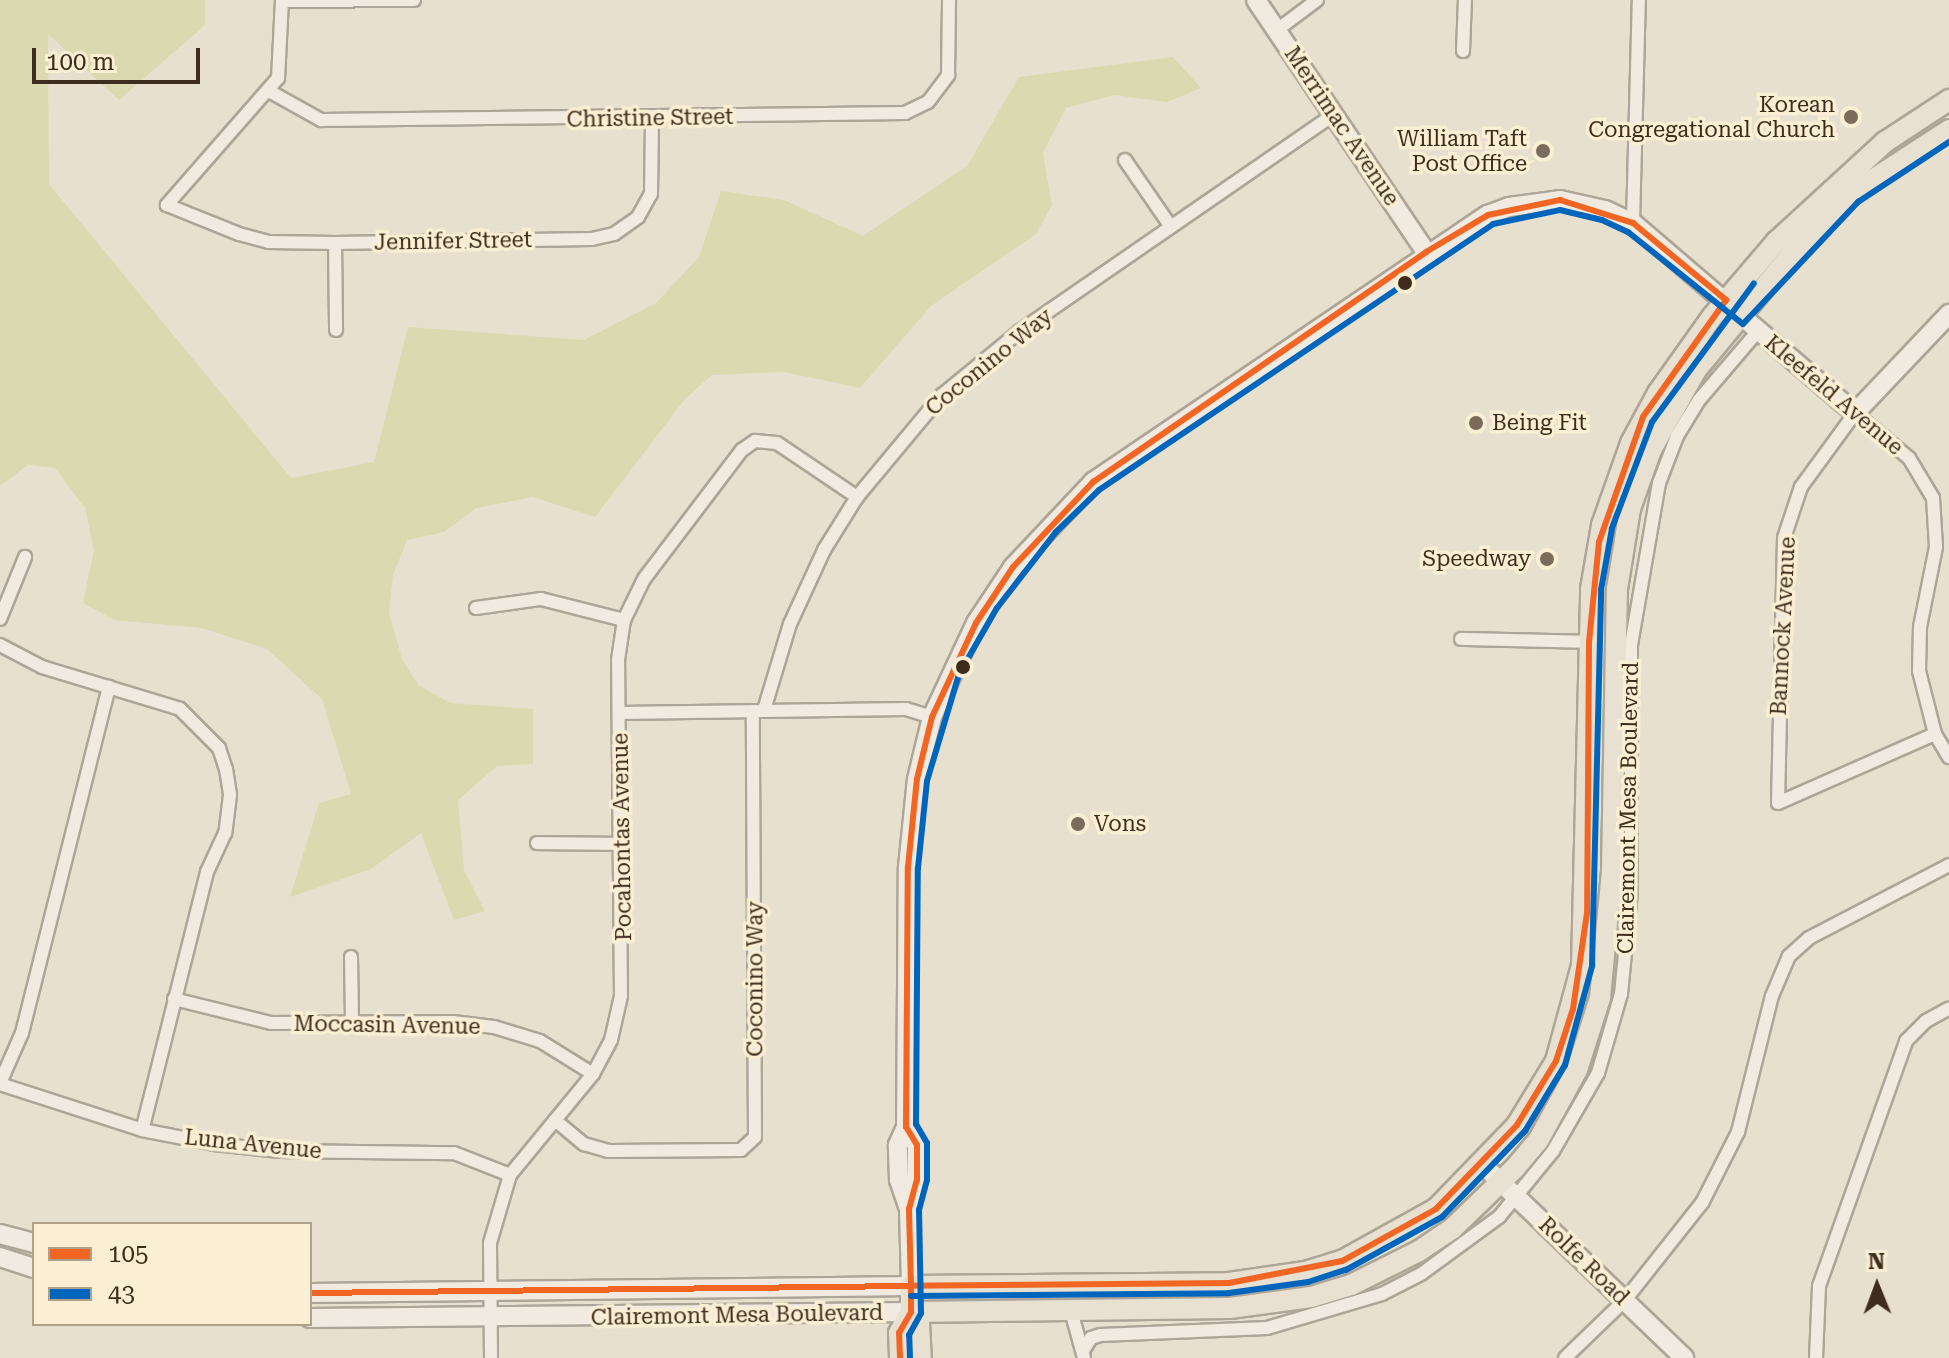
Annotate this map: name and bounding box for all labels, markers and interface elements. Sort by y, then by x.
scale bar [36,32,204,82]
street label: Merrimac Avenue [1279,41,1405,211]
text: 100 m [46,48,114,76]
place label: Korean Congregational Church [1588,91,1835,142]
street label: Christine Street [566,103,734,133]
marker: Korean Congregational Church [1842,108,1860,126]
place label: William Taft Post Office [1397,125,1527,176]
marker: William Taft Post Office [1534,142,1552,160]
street label: Jennifer Street [374,226,532,256]
unlabelled marker [1397,275,1413,291]
street label: Coconino Way [920,303,1058,421]
street label: Kleefeld Avenue [1759,329,1909,461]
place label: Being Fit [1492,410,1587,436]
marker: Being Fit [1467,414,1485,432]
street label: Bannock Avenue [1765,536,1801,716]
place label: Speedway [1422,546,1531,572]
marker: Speedway [1538,550,1556,568]
unlabelled marker [955,659,971,675]
street label: Clairemont Mesa Boulevard [1612,662,1644,954]
street label: Pocahontas Avenue [607,733,637,941]
place label: Vons [1094,811,1146,837]
marker: Vons [1069,815,1087,833]
street label: Coconino Way [742,901,768,1057]
street label: Moccasin Avenue [293,1010,481,1040]
street label: Luna Avenue [183,1124,323,1164]
street label: Rolfe Road [1533,1211,1635,1311]
legend [32,1222,312,1326]
text: 105 [108,1240,148,1268]
north arrow [1837,1246,1917,1326]
text: N [1868,1249,1885,1274]
text: 43 [108,1280,135,1308]
street label: Clairemont Mesa Boulevard [591,1299,883,1331]

